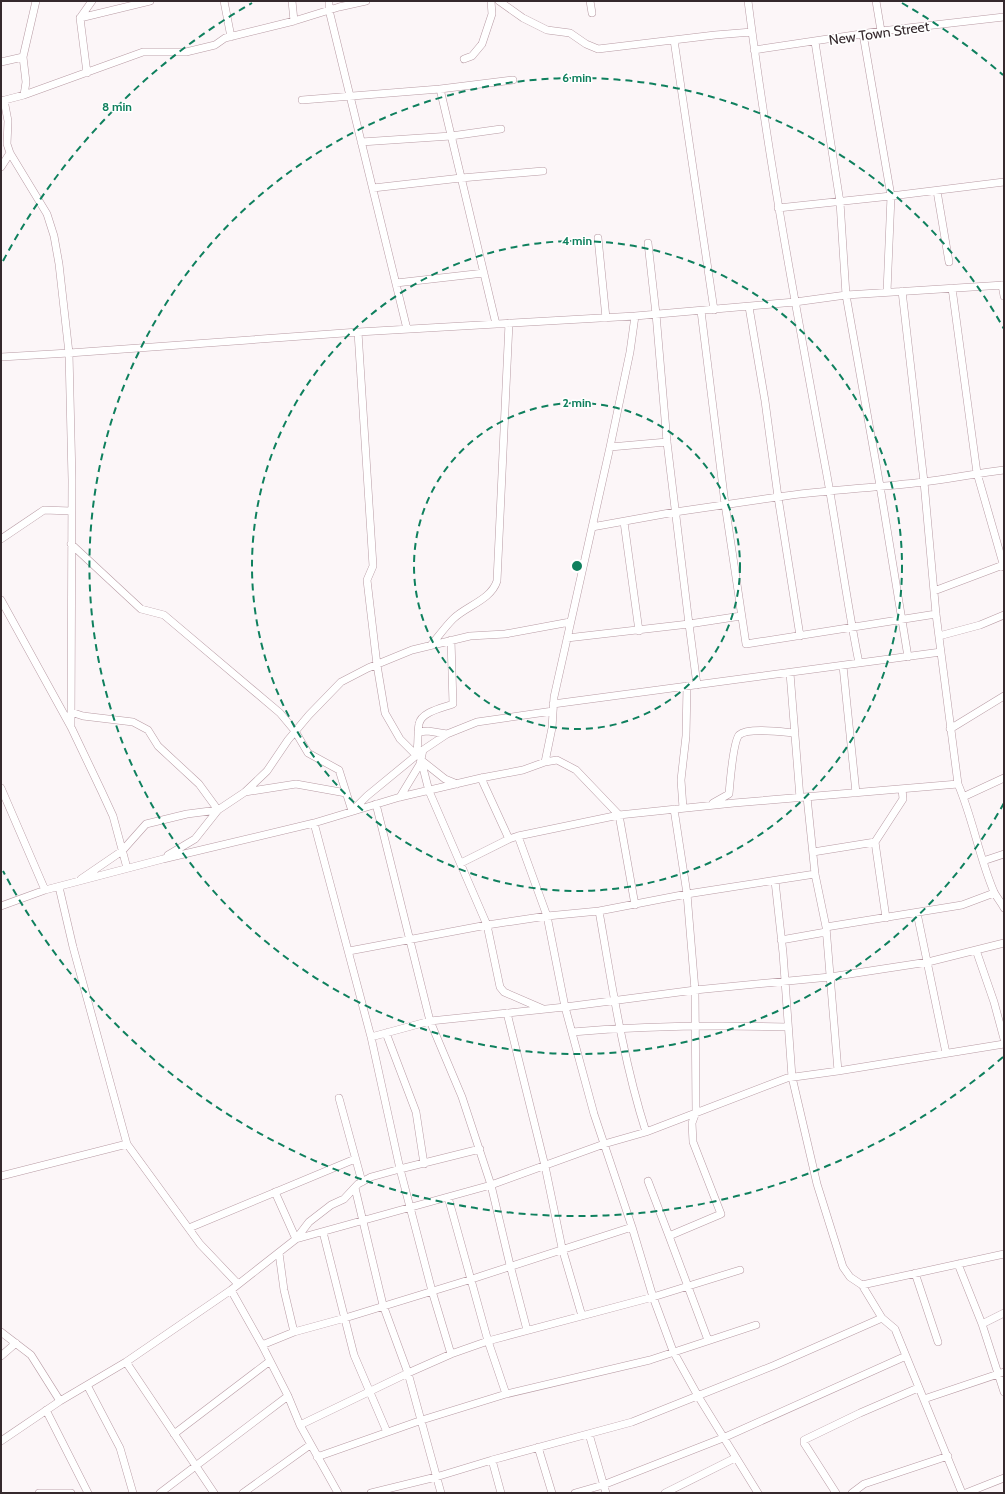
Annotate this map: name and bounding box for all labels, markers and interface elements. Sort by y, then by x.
street label: New Town Street [828,17,931,49]
text: 6 min [562,70,592,85]
text: 8 min [102,99,132,114]
text: 4 min [562,233,592,248]
text: 2 min [563,395,591,410]
centre of rings [570,559,584,573]

